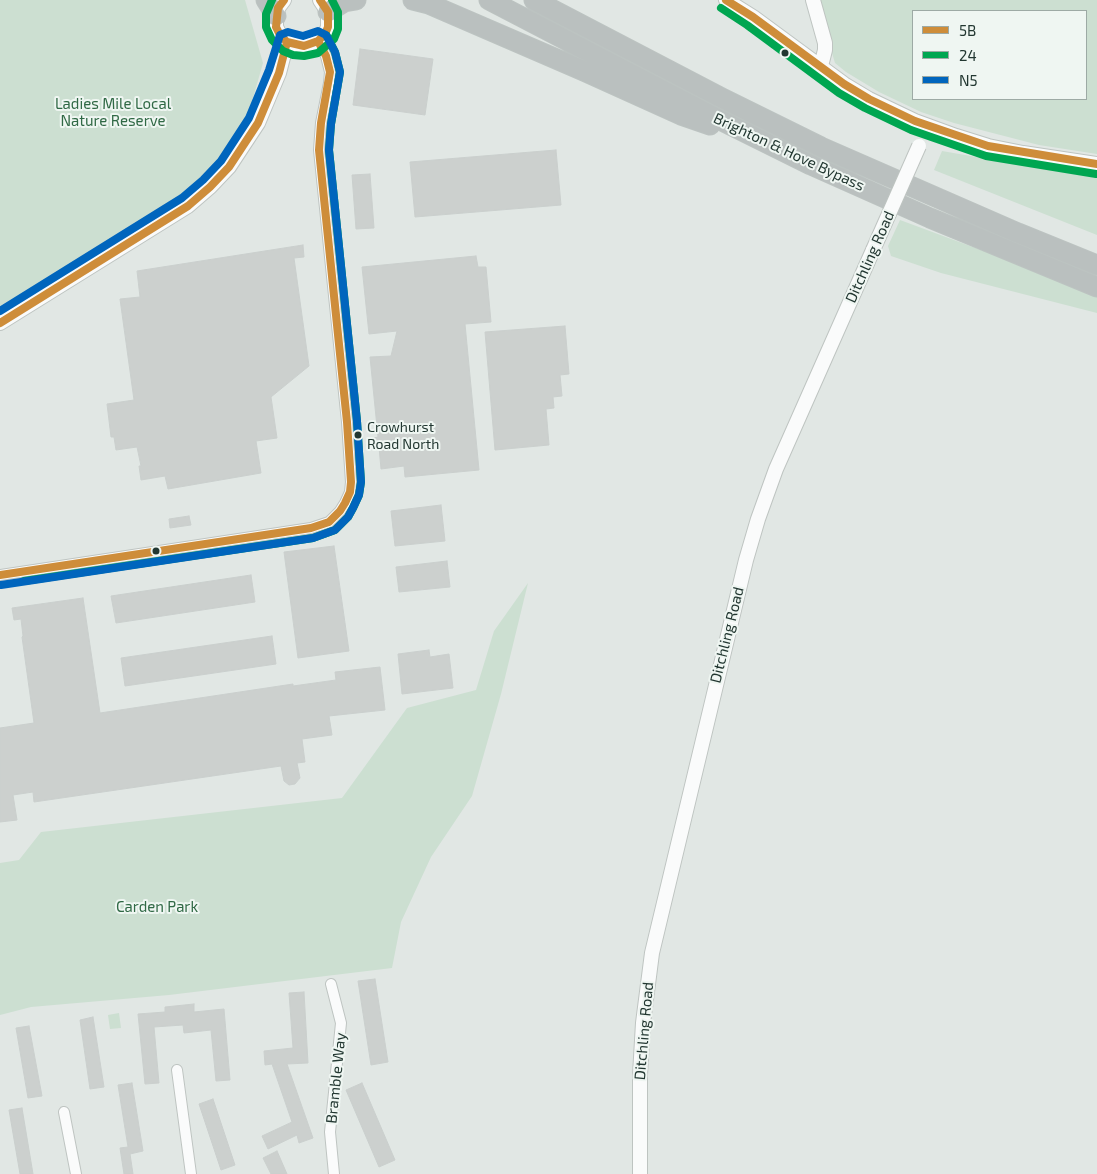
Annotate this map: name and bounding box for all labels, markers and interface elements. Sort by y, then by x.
legend [912,10,1087,100]
text: 5B [959,21,976,39]
text: 24 [959,46,977,64]
unlabelled marker [780,48,790,58]
text: N5 [959,71,978,89]
park label: Ladies Mile Local Nature Reserve [55,95,171,130]
street label: Brighton & Hove Bypass [711,109,867,195]
street label: Ditchling Road [842,208,898,306]
place label: Crowhurst Road North [367,419,439,452]
marker: Crowhurst Road North [353,430,363,440]
unlabelled marker [151,546,161,556]
street label: Ditchling Road [706,585,748,685]
park label: Carden Park [116,898,198,916]
street label: Ditchling Road [631,981,657,1081]
street label: Bramble Way [322,1032,350,1124]

